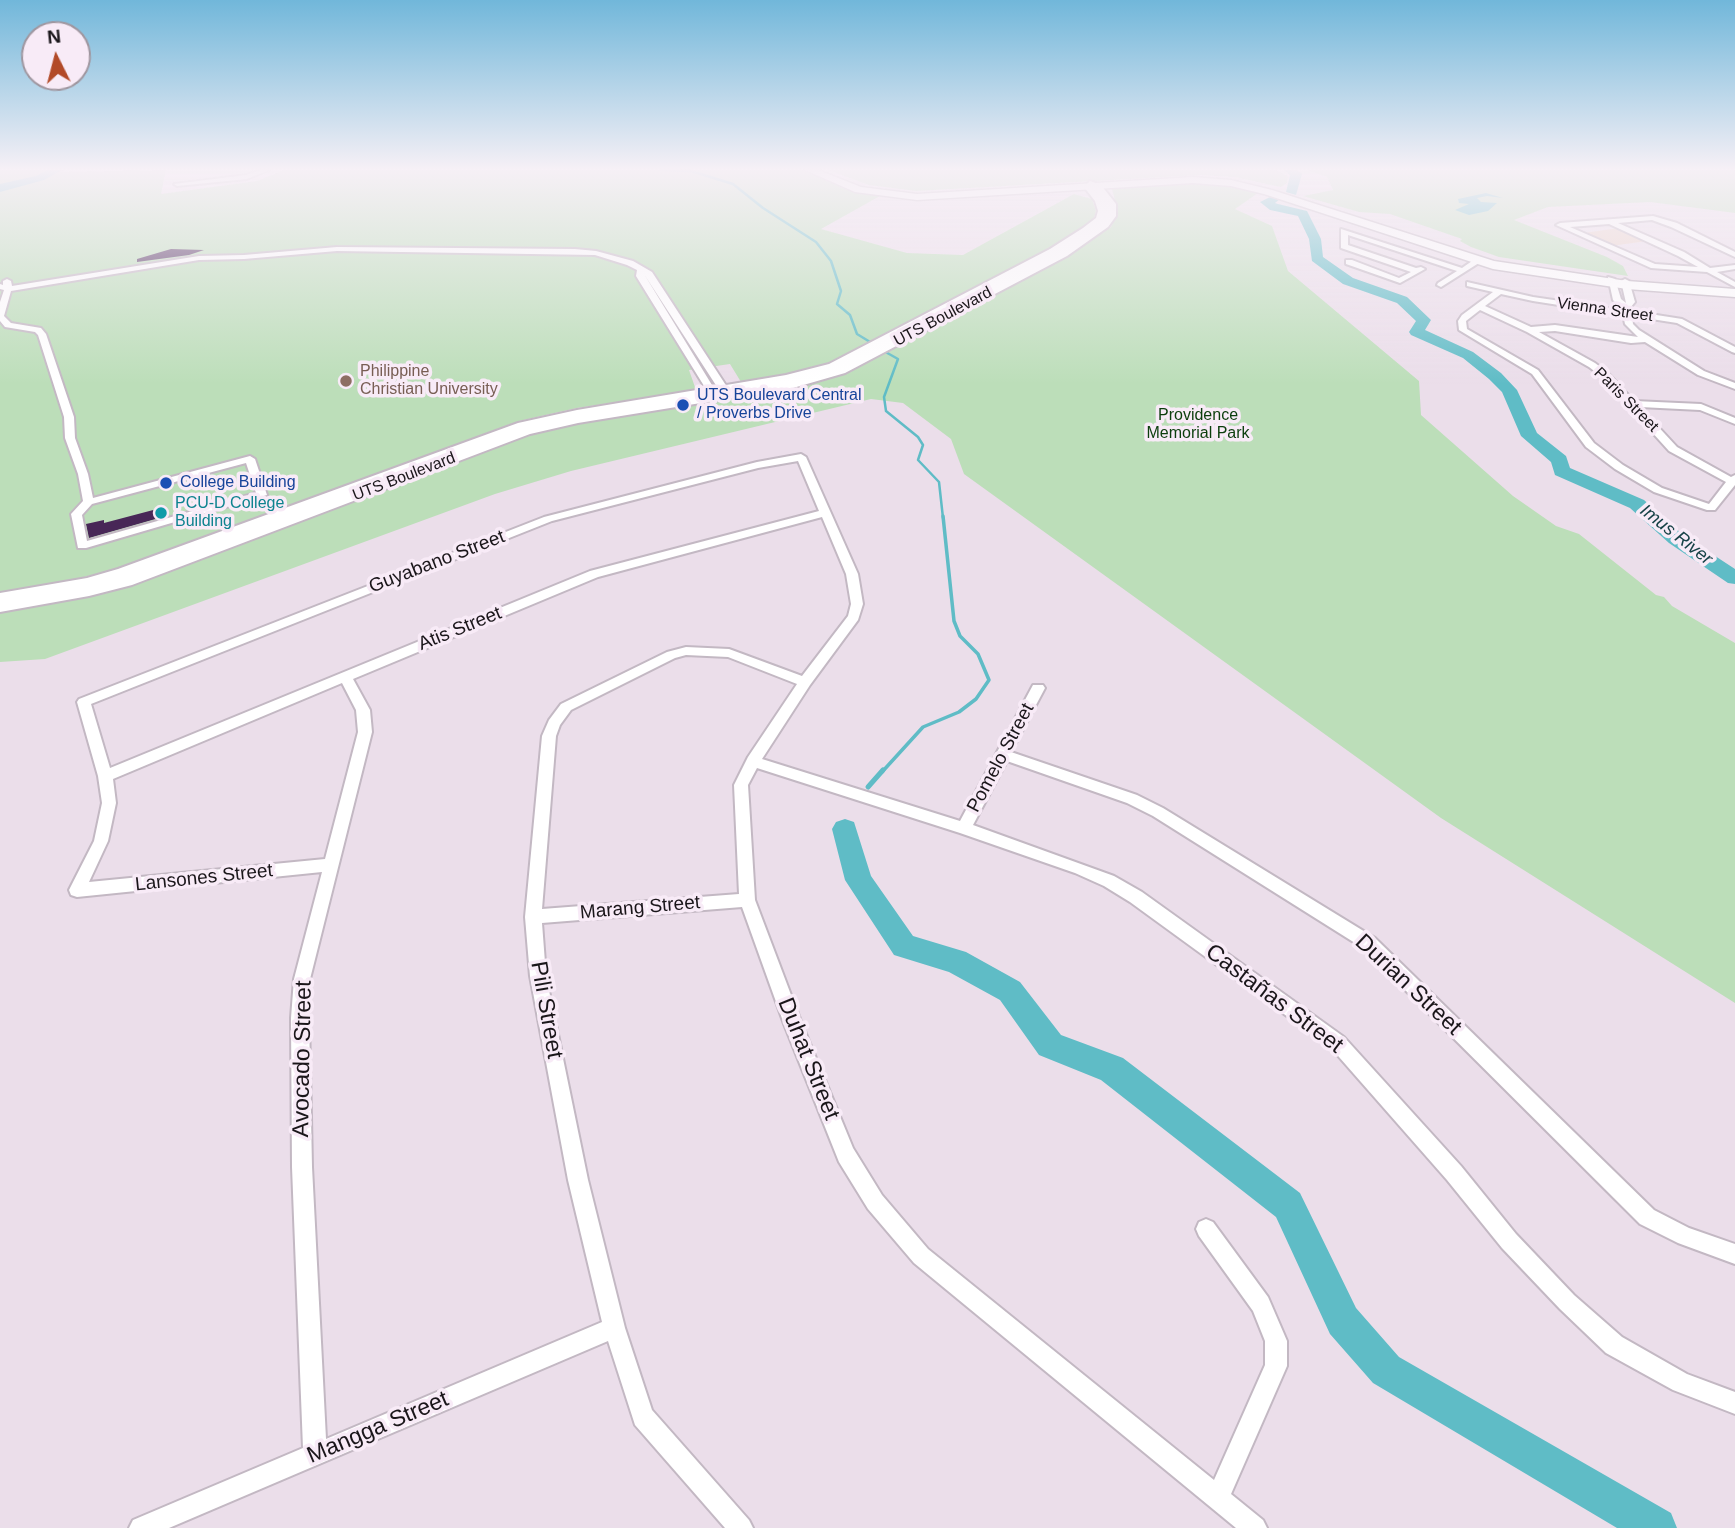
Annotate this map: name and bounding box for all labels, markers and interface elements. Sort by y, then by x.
north arrow [21,21,91,91]
text: N [46,25,62,48]
street label: UTS Boulevard [891,283,995,351]
street label: Vienna Street [1556,294,1654,326]
place label: Philippine Christian University [360,362,498,400]
street label: Paris Street [1590,364,1662,436]
marker: Philippine Christian University [338,373,354,389]
place label: UTS Boulevard Central / Proverbs Drive [697,386,862,424]
marker: UTS Boulevard Central / Proverbs Drive [675,397,691,413]
park label: Providence Memorial Park [1146,406,1250,444]
street label: UTS Boulevard [350,449,458,505]
place label: College Building [180,473,296,493]
marker: College Building [158,475,174,491]
place label: PCU-D College Building [175,494,284,532]
water label: Imus River [1635,500,1717,570]
marker: PCU-D College Building [153,505,169,521]
street label: Guyabano Street [366,526,508,598]
street label: Atis Street [415,602,505,656]
street label: Pomelo Street [963,699,1039,817]
street label: Lansones Street [134,859,274,897]
street label: Marang Street [579,891,701,925]
street label: Durian Street [1349,929,1467,1041]
street label: Castañas Street [1200,938,1348,1060]
street label: Pili Street [524,959,568,1061]
street label: Avocado Street [288,980,318,1138]
street label: Duhat Street [771,994,845,1124]
street label: Mangga Street [303,1386,453,1470]

